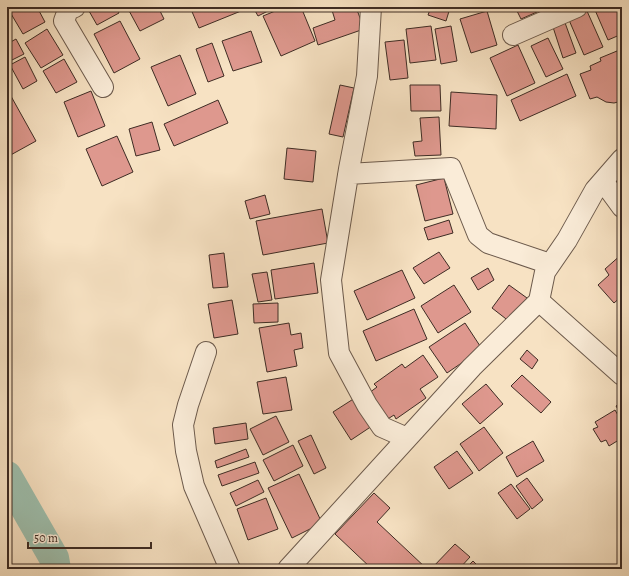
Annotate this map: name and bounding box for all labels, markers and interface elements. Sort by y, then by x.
scale bar [28,524,151,550]
text: 50 m [34,530,58,546]

